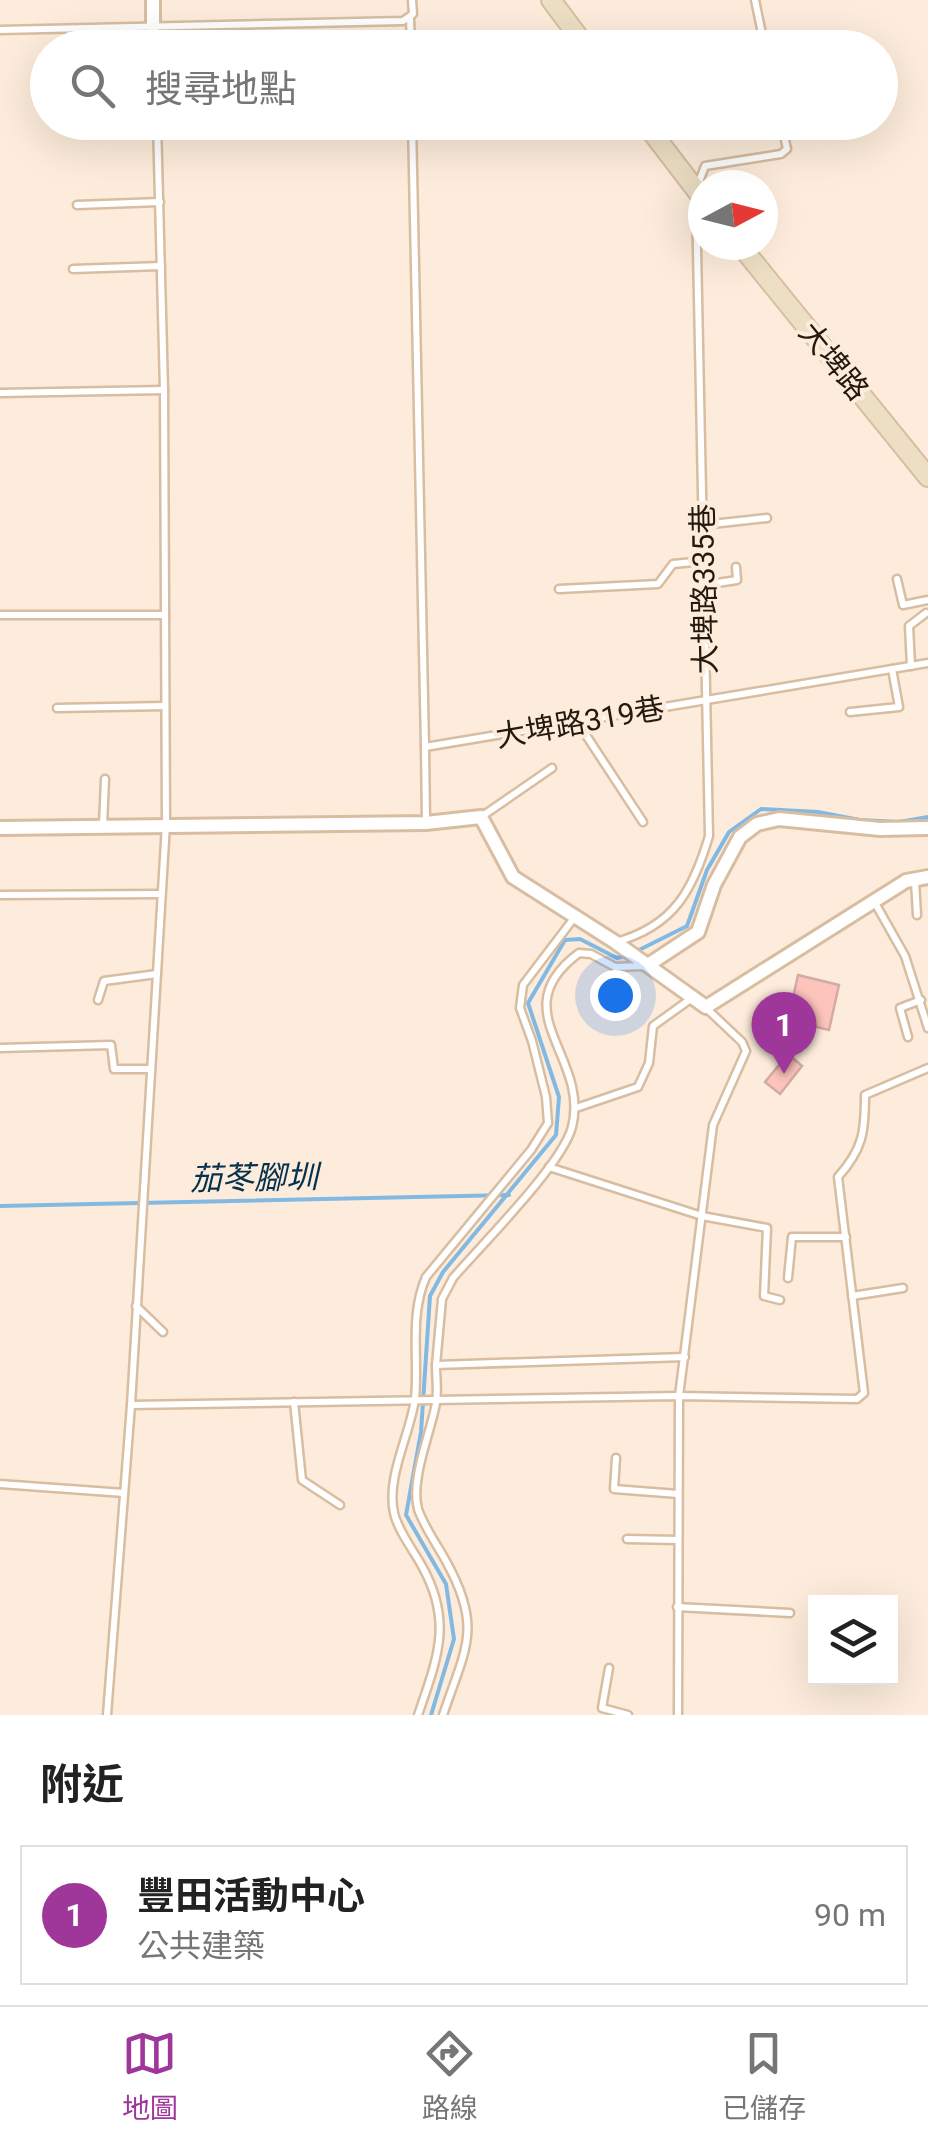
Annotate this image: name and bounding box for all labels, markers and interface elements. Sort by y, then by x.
search box [30,30,898,140]
icon: search [65,58,120,113]
text: 搜尋地點 [145,67,297,111]
north arrow [688,170,778,260]
street label: 大埤路 [792,315,876,407]
street label: 大埤路335巷 [685,503,723,675]
street label: 大埤路319巷 [493,690,667,754]
your location [590,970,641,1021]
pin: 1 [752,992,816,1074]
water label: 茄苳腳圳 [190,1158,322,1198]
map controls [808,1595,898,1685]
button: layers [808,1595,898,1685]
text: 附近 [40,1760,124,1809]
text: 豐田活動中心 [137,1874,365,1918]
text: 1 [65,1896,84,1934]
text: 90 m [814,1896,886,1934]
text: 公共建築 [137,1927,265,1965]
tab: 地圖 [122,2026,178,2126]
tab: 路線 [422,2026,478,2126]
tab: 已儲存 [722,2026,806,2126]

